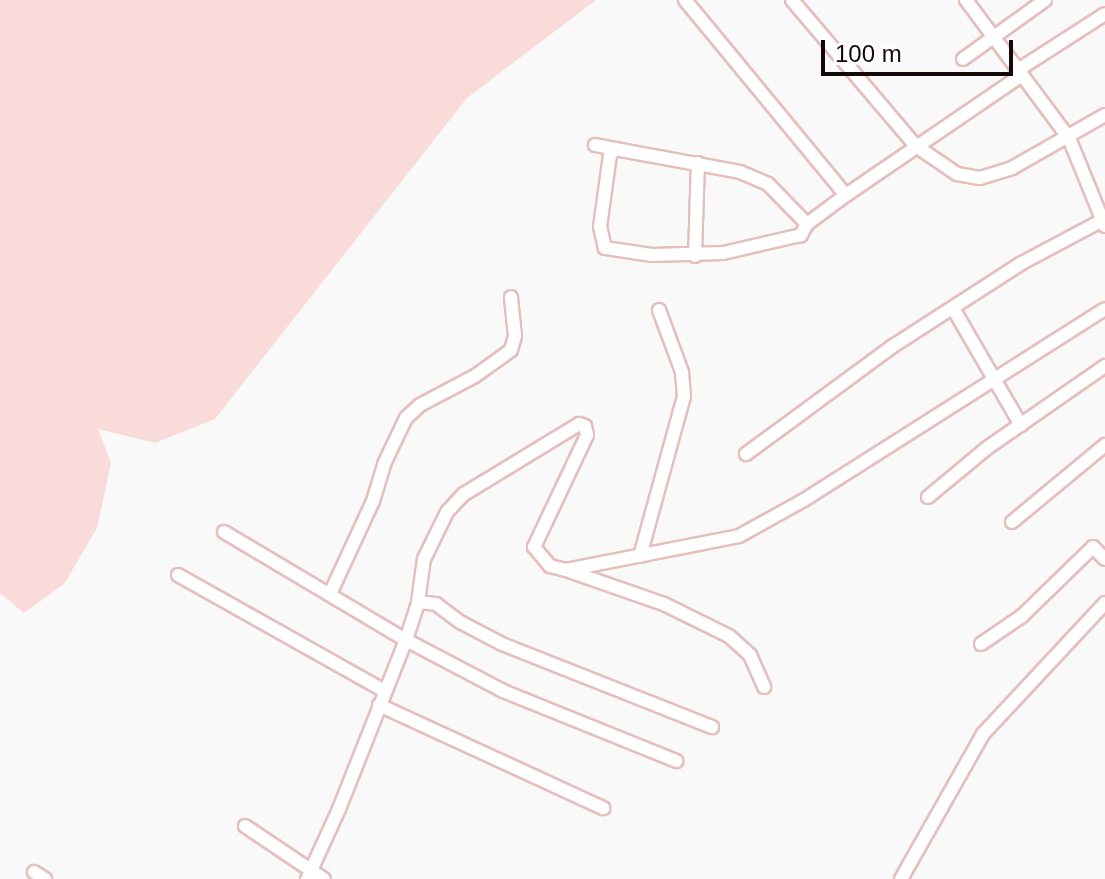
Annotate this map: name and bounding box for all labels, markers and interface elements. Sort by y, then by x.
scale bar [825,24,1017,74]
text: 100 m [835,40,902,67]

